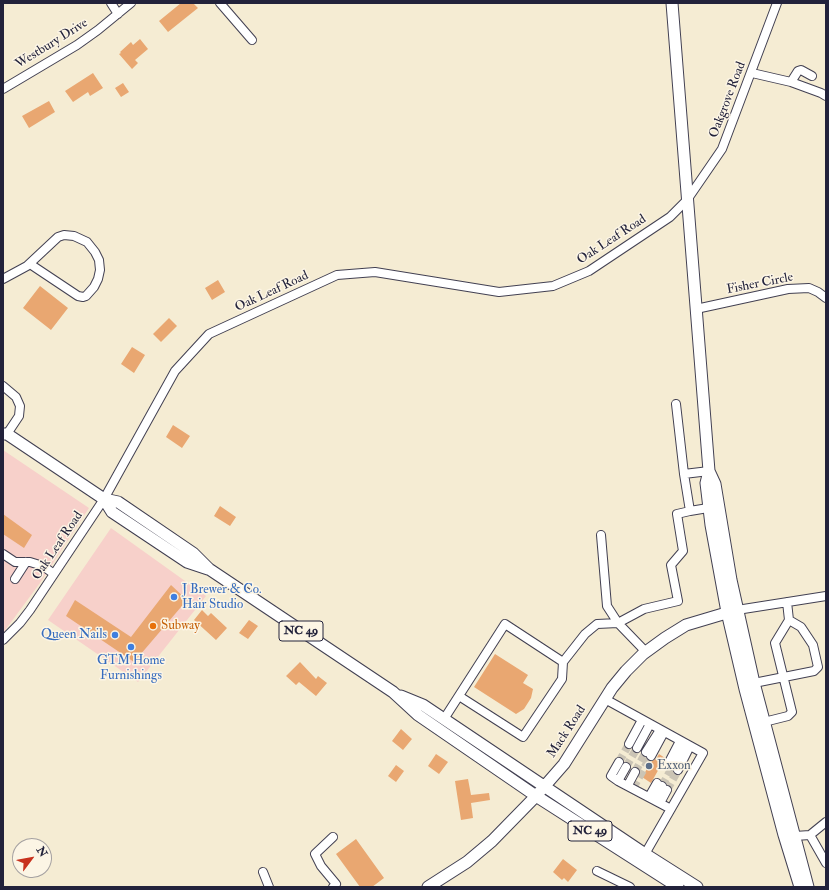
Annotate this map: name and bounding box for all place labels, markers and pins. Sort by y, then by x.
place label: J Brewer & Co. Hair Studio [182,582,262,613]
marker: J Brewer & Co. Hair Studio [169,592,179,602]
place label: Subway [161,618,200,634]
marker: Subway [148,621,158,631]
place label: Queen Nails [41,627,107,643]
marker: Queen Nails [110,630,120,640]
marker: GTM Home Furnishings [126,642,136,652]
place label: GTM Home Furnishings [97,653,165,684]
place label: Exxon [657,758,691,774]
marker: Exxon [644,761,654,771]

